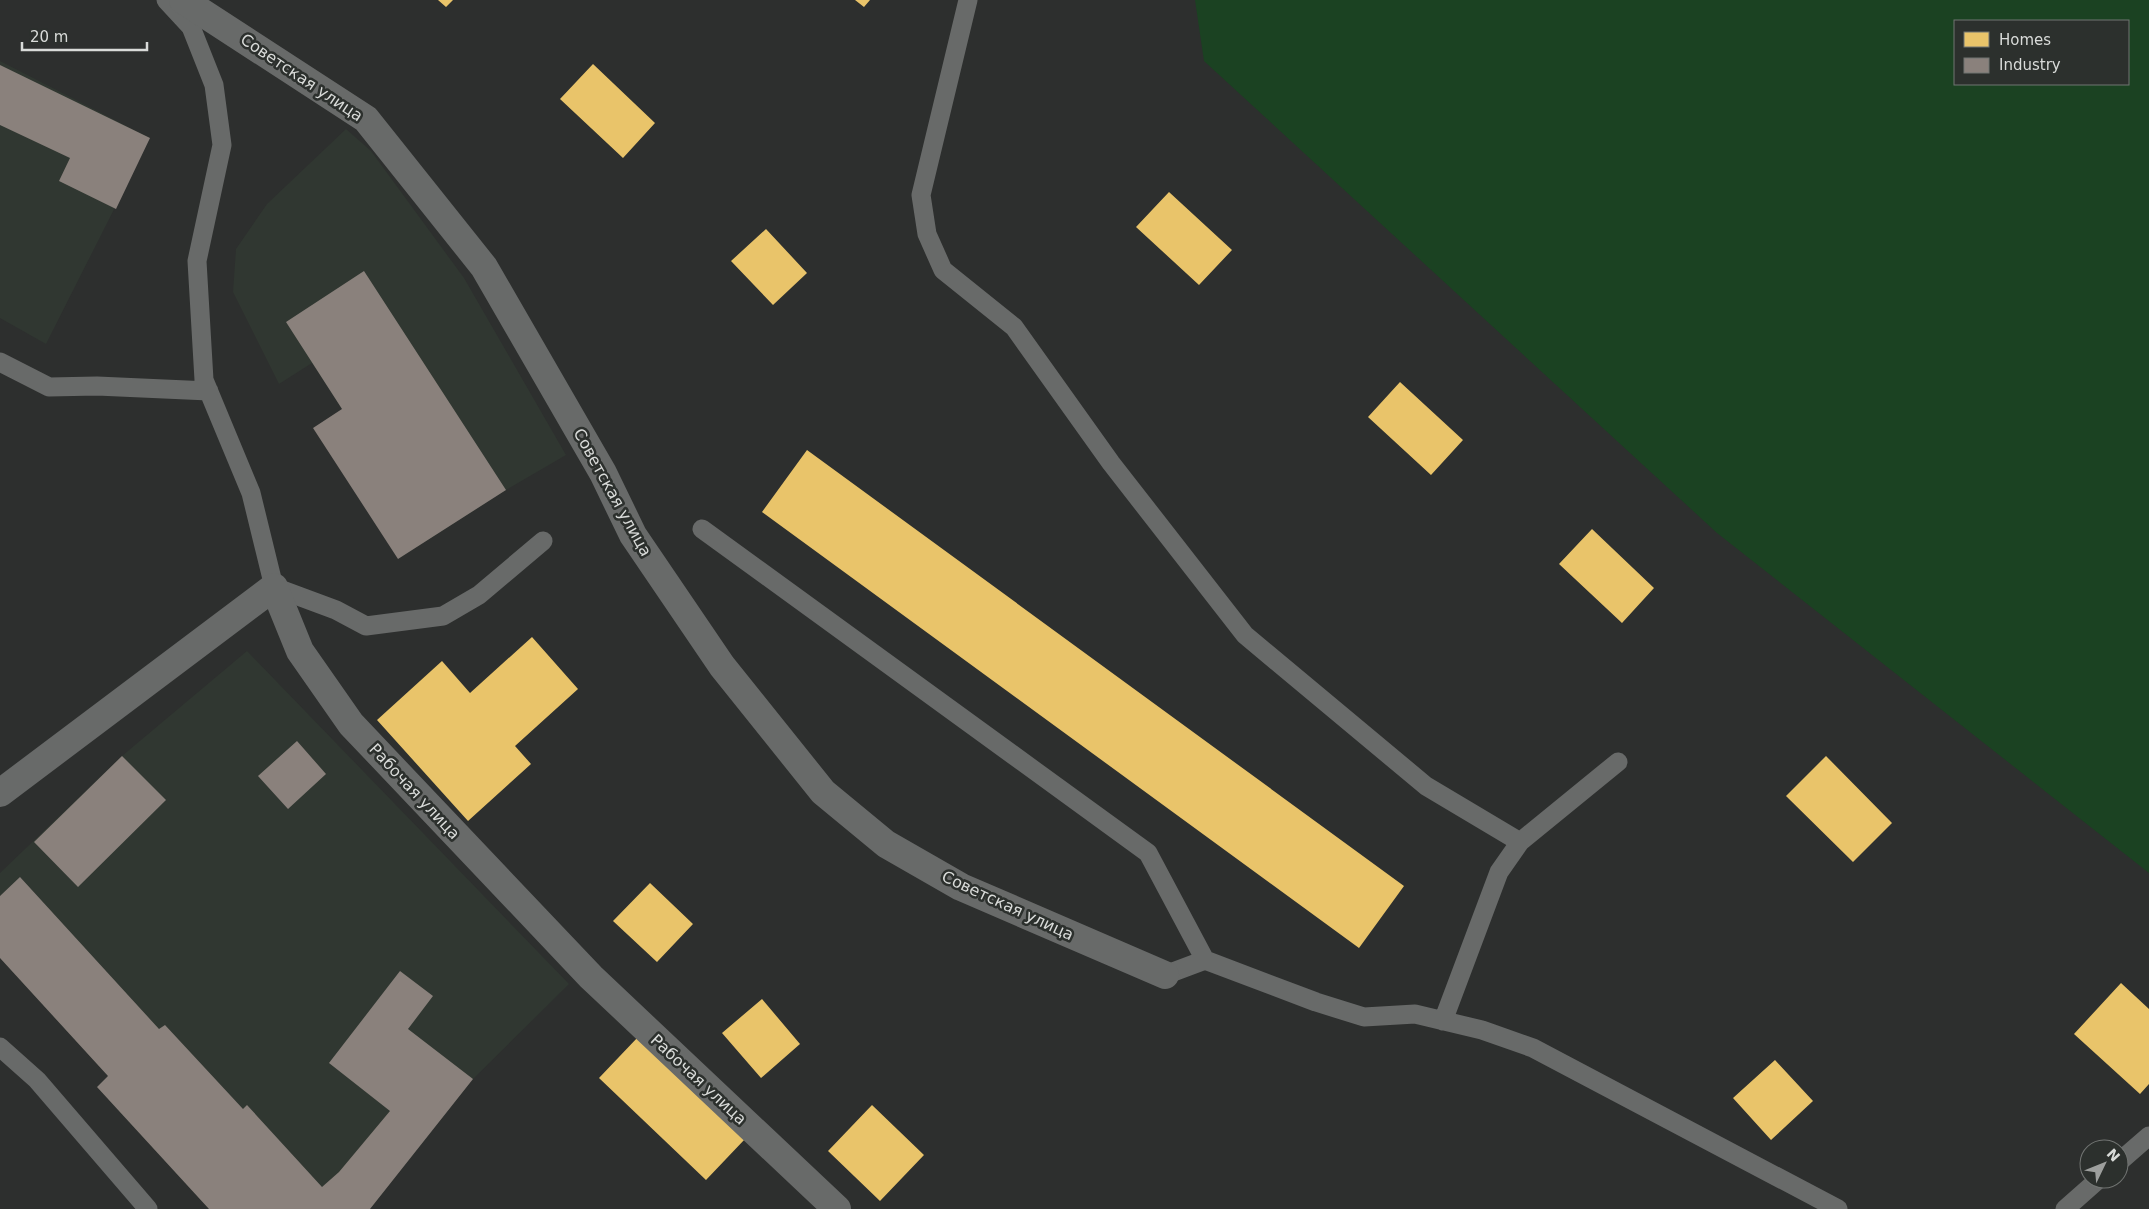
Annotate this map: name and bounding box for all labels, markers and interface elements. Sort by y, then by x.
scale bar [22,20,148,52]
legend [1954,20,2129,85]
text: 20 m [30,28,68,46]
street label: Советская улица [237,29,366,125]
text: Homes [1999,31,2051,49]
text: Industry [1999,56,2061,74]
street label: Советская улица [570,425,656,560]
street label: Рабочая улица [365,740,464,843]
street label: Советская улица [939,867,1077,944]
street label: Рабочая улица [647,1030,750,1129]
north arrow [2079,1139,2129,1189]
text: N [2104,1145,2123,1165]

